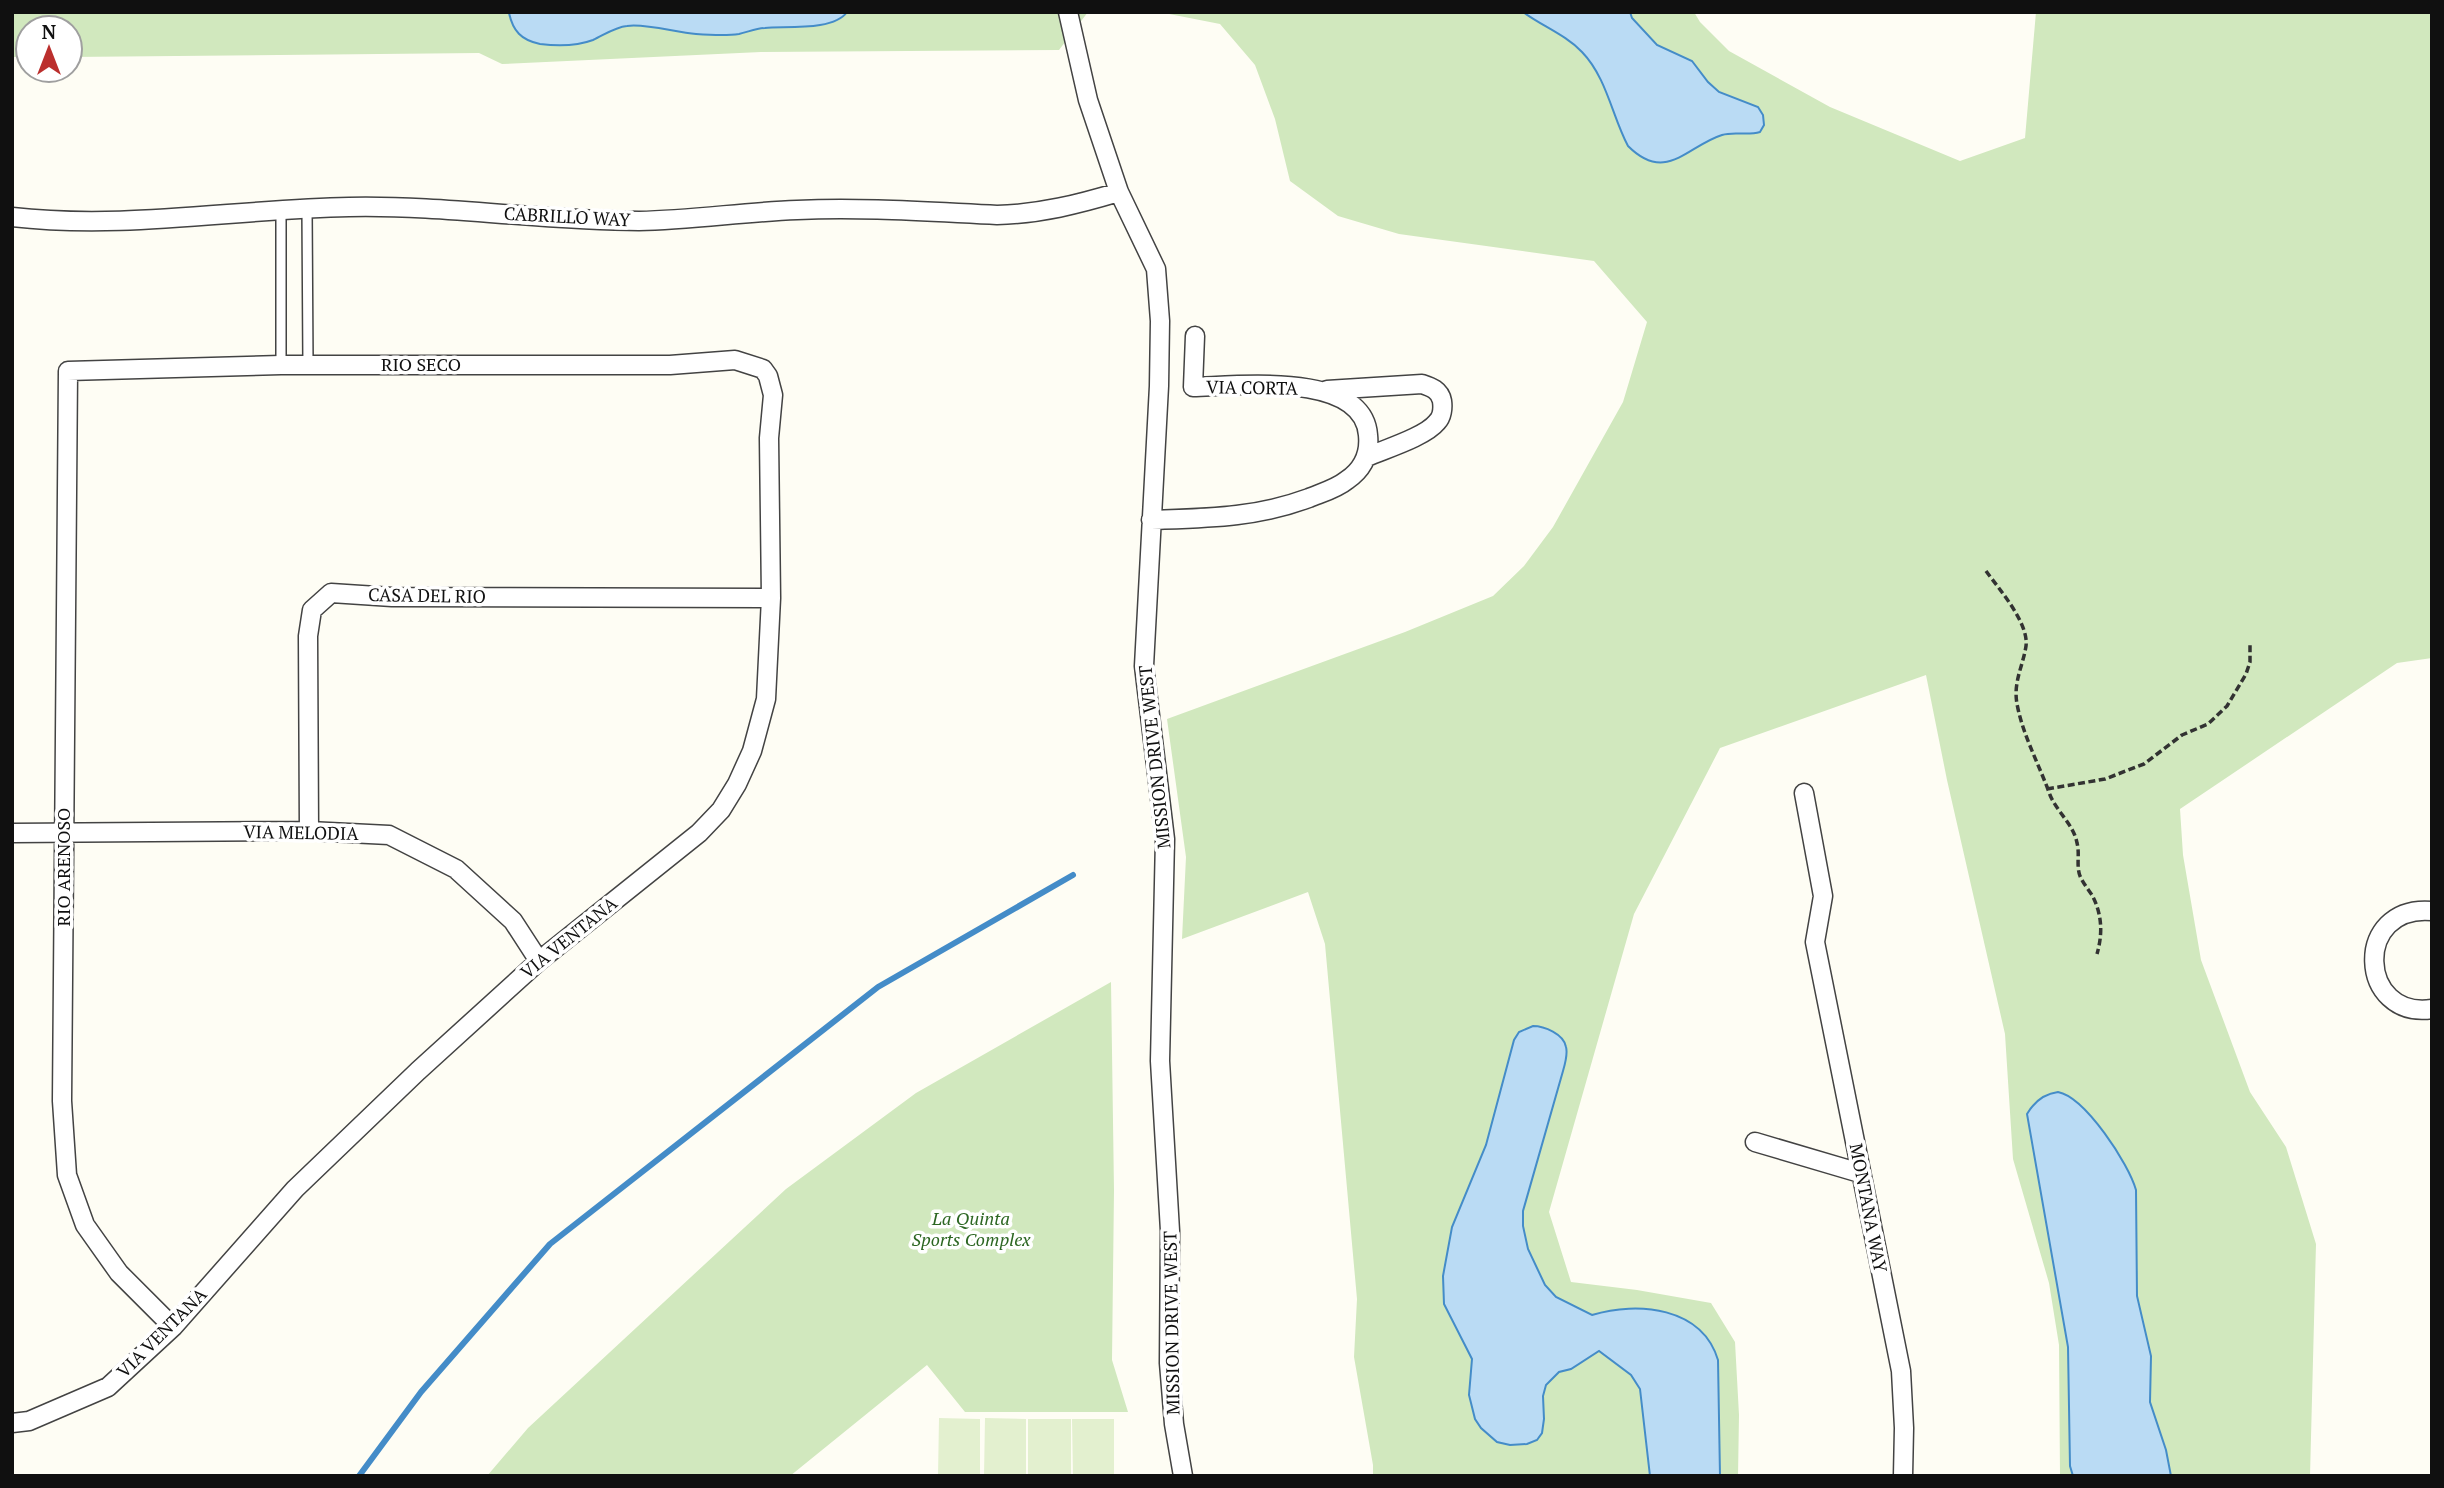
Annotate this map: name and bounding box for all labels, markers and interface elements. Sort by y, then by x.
north arrow [14,14,84,84]
text: N [42,19,57,44]
street label: CABRILLO WAY [503,201,631,231]
street label: RIO SECO [381,352,461,376]
street label: VIA CORTA [1206,374,1299,400]
street label: CASA DEL RIO [368,582,486,608]
street label: MISSION DRIVE WEST [1132,664,1176,850]
street label: RIO ARENOSO [51,808,75,926]
street label: VIA MELODIA [243,819,360,845]
street label: VIA VENTANA [515,890,622,984]
street label: MONTANA WAY [1845,1141,1893,1275]
park label: La Quinta Sports Complex [911,1206,1031,1251]
street label: MISSION DRIVE WEST [1157,1231,1185,1415]
street label: VIA VENTANA [111,1282,212,1382]

